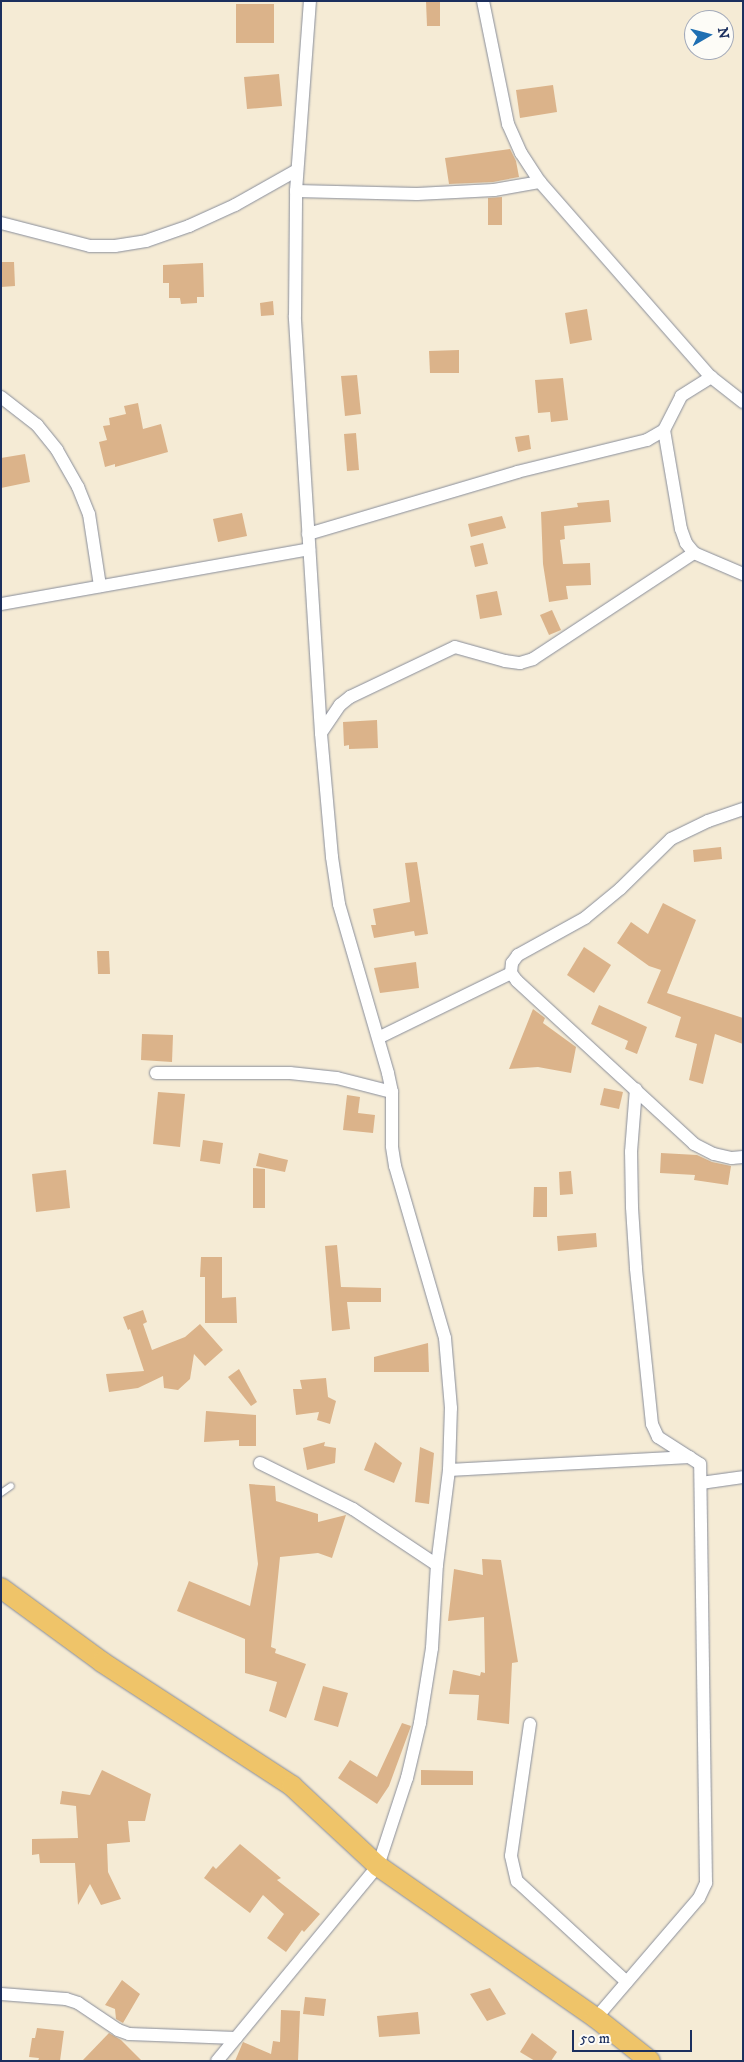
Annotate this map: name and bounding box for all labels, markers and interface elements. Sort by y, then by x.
north arrow [684,10,734,60]
text: N [713,26,733,40]
scale bar [574,2020,694,2052]
text: 50 m [580,2029,610,2048]

